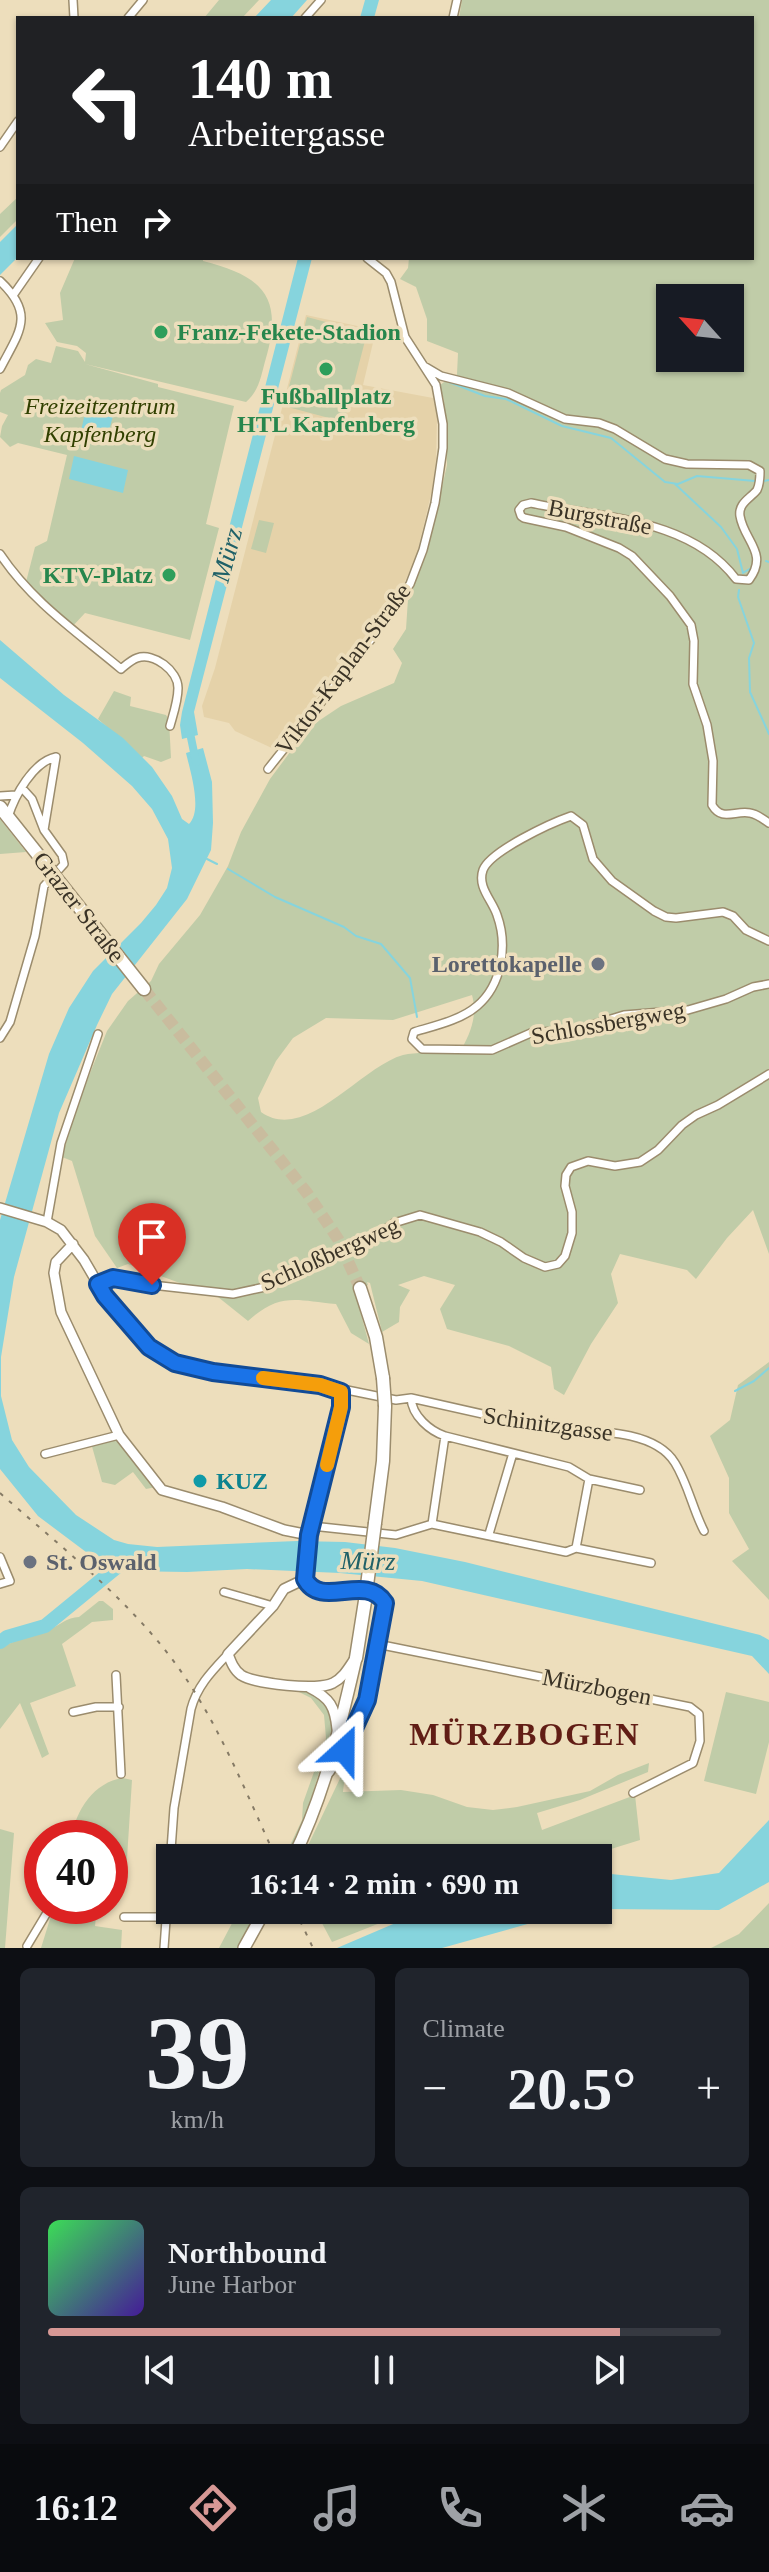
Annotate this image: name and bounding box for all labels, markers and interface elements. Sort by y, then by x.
icon: left [56,48,160,152]
text: 140 m [188,48,333,110]
text: Arbeitergasse [188,114,385,154]
icon: right [134,200,178,244]
text: Then [56,205,118,238]
north arrow [656,284,744,372]
map controls [656,284,744,372]
place label: Franz-Fekete-Stadion [177,319,401,345]
marker: Franz-Fekete-Stadion [152,323,170,341]
marker: Fußballplatz HTL Kapfenberg [317,360,335,378]
place label: Fußballplatz HTL Kapfenberg [237,383,415,437]
park label: Freizeitzentrum Kapfenberg [23,393,176,447]
street label: Burgstraße [546,494,654,540]
water label: Mürz [206,525,248,586]
place label: KTV-Platz [43,562,153,588]
marker: KTV-Platz [160,566,178,584]
street label: Viktor-Kaplan-Straße [270,578,416,760]
street label: Grazer Straße [28,847,130,967]
place label: Lorettokapelle [432,951,582,977]
marker: Lorettokapelle [589,955,607,973]
street label: Schlossbergweg [529,997,687,1049]
pin [118,1203,186,1285]
street label: Schloßbergweg [257,1212,403,1296]
icon: arrive [130,1215,174,1259]
street label: Schinitzgasse [482,1402,614,1446]
place label: KUZ [216,1468,268,1494]
marker: KUZ [191,1472,209,1490]
water label: Mürz [339,1546,396,1576]
place label: St. Oswald [46,1549,157,1575]
marker: St. Oswald [21,1553,39,1571]
street label: Mürzbogen [540,1664,654,1710]
position arrow [302,1708,386,1792]
district label: MÜRZBOGEN [409,1716,641,1752]
speed limit sign: 40 [24,1820,128,1924]
text: 16:14 · 2 min · 690 m [249,1867,519,1900]
text: 39 [145,1995,249,2110]
text: Climate [423,2014,505,2043]
text: 20.5° [507,2056,636,2122]
text: − [423,2064,447,2113]
text: + [696,2064,721,2113]
text: km/h [171,2105,224,2134]
text: Northbound [168,2236,326,2269]
text: June Harbor [168,2270,296,2299]
icon: previous [138,2348,182,2392]
icon: pause [362,2348,406,2392]
icon: next [587,2348,631,2392]
icon: directions [185,2480,241,2536]
icon: music [309,2480,365,2536]
icon: phone [432,2480,488,2536]
icon: climate [556,2480,612,2536]
icon: car [679,2480,735,2536]
text: 16:12 [34,2488,118,2528]

